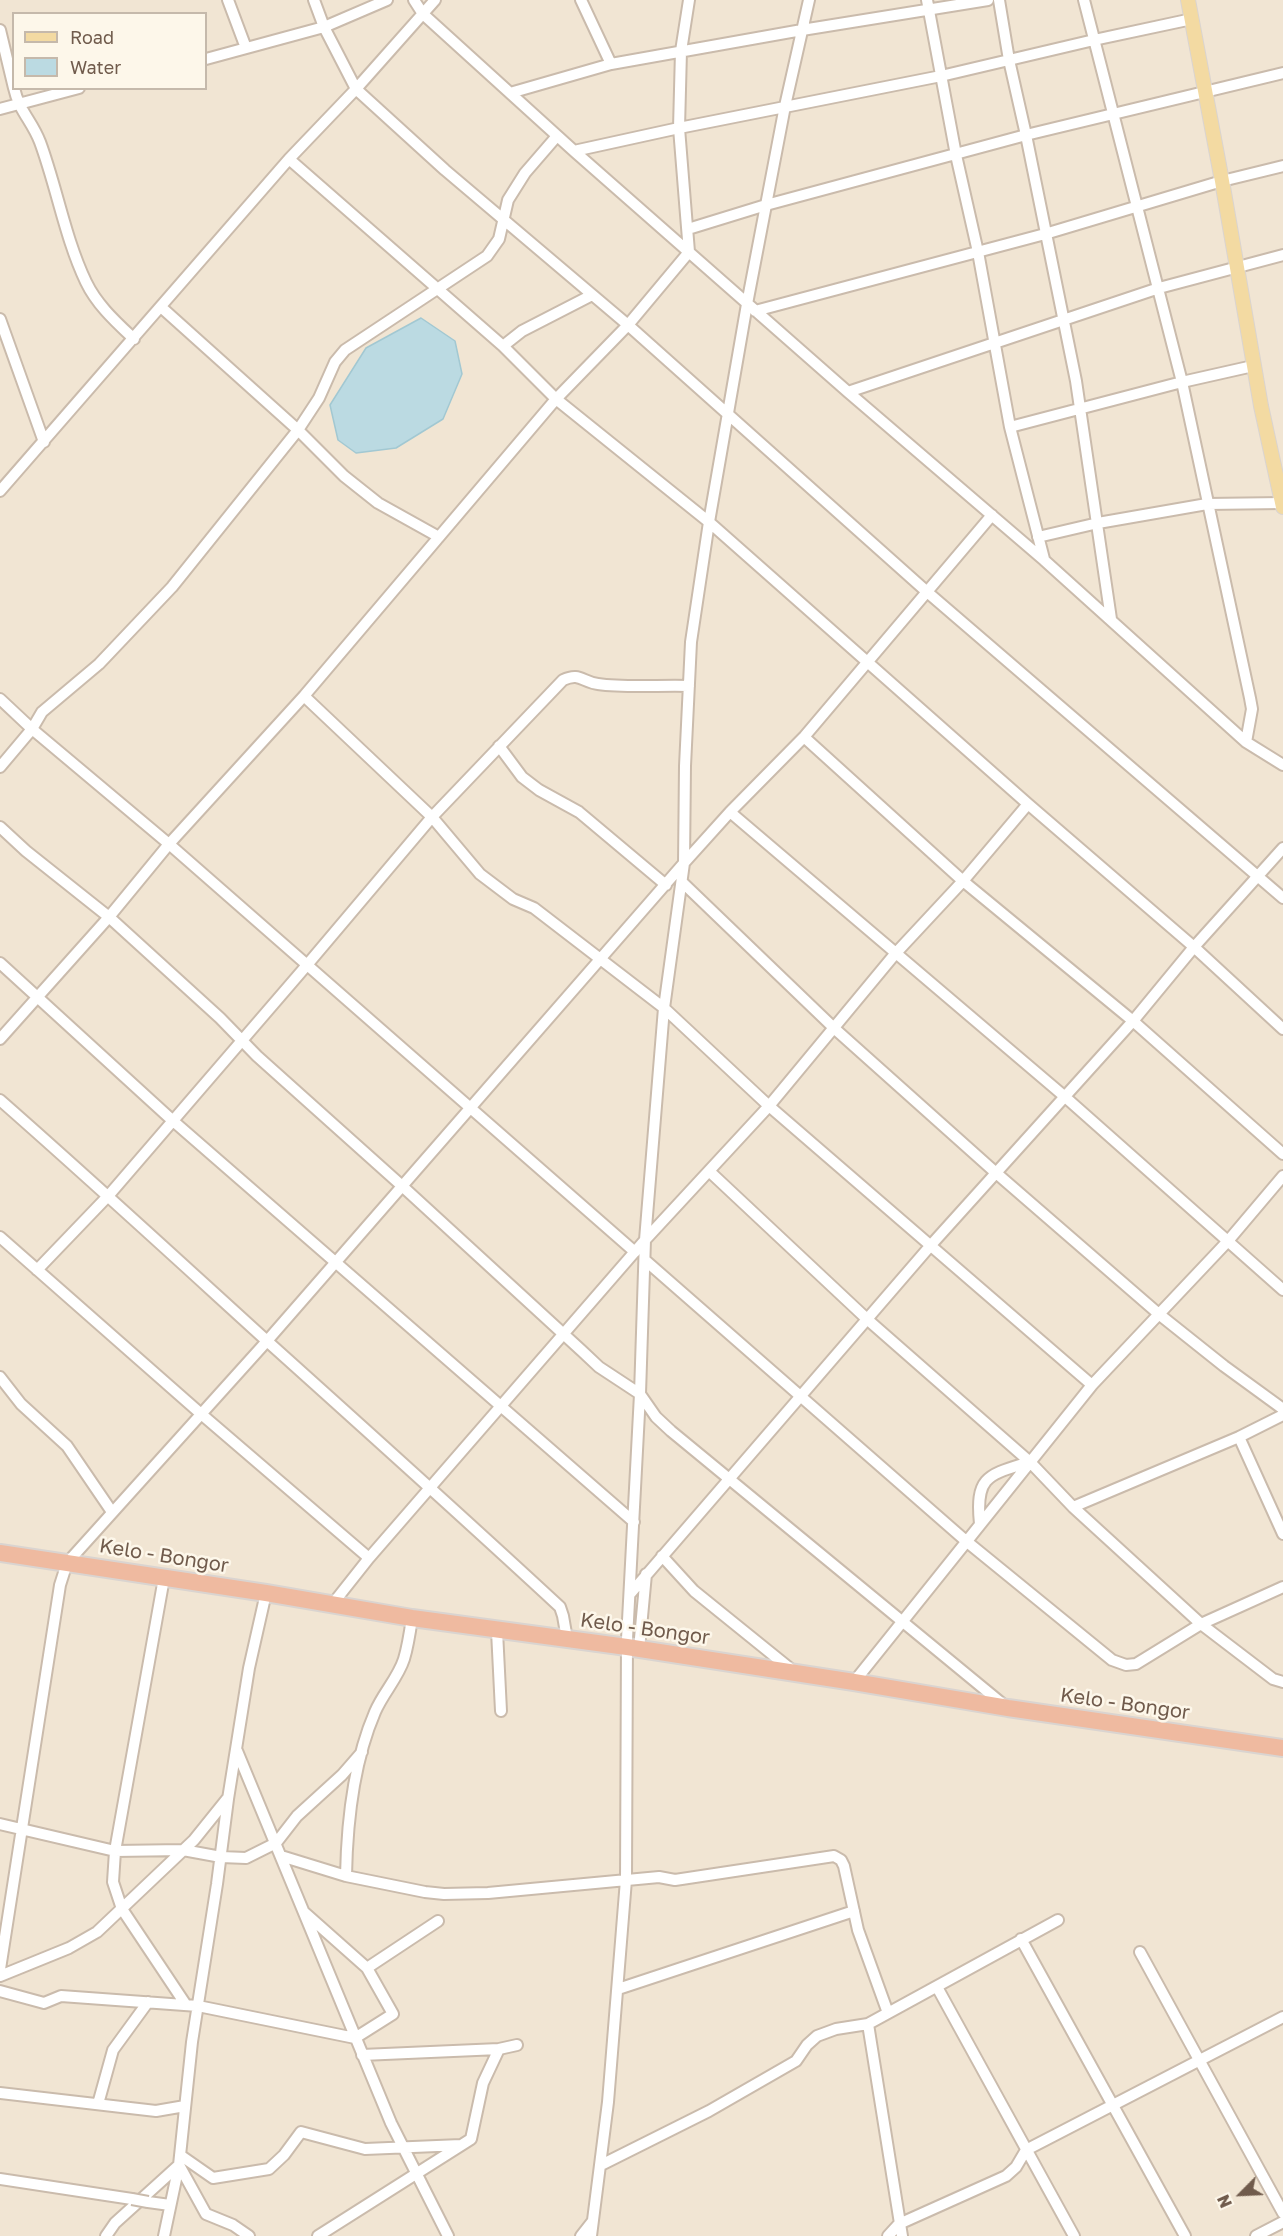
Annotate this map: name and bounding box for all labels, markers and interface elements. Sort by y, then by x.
legend [12,12,207,90]
text: Road [70,26,114,48]
text: Water [70,56,121,78]
street label: Kelo - Bongor [98,1534,230,1578]
street label: Kelo - Bongor [579,1608,711,1650]
street label: Kelo - Bongor [1059,1683,1191,1725]
north arrow [1211,2164,1271,2224]
text: N [1213,2192,1236,2211]

